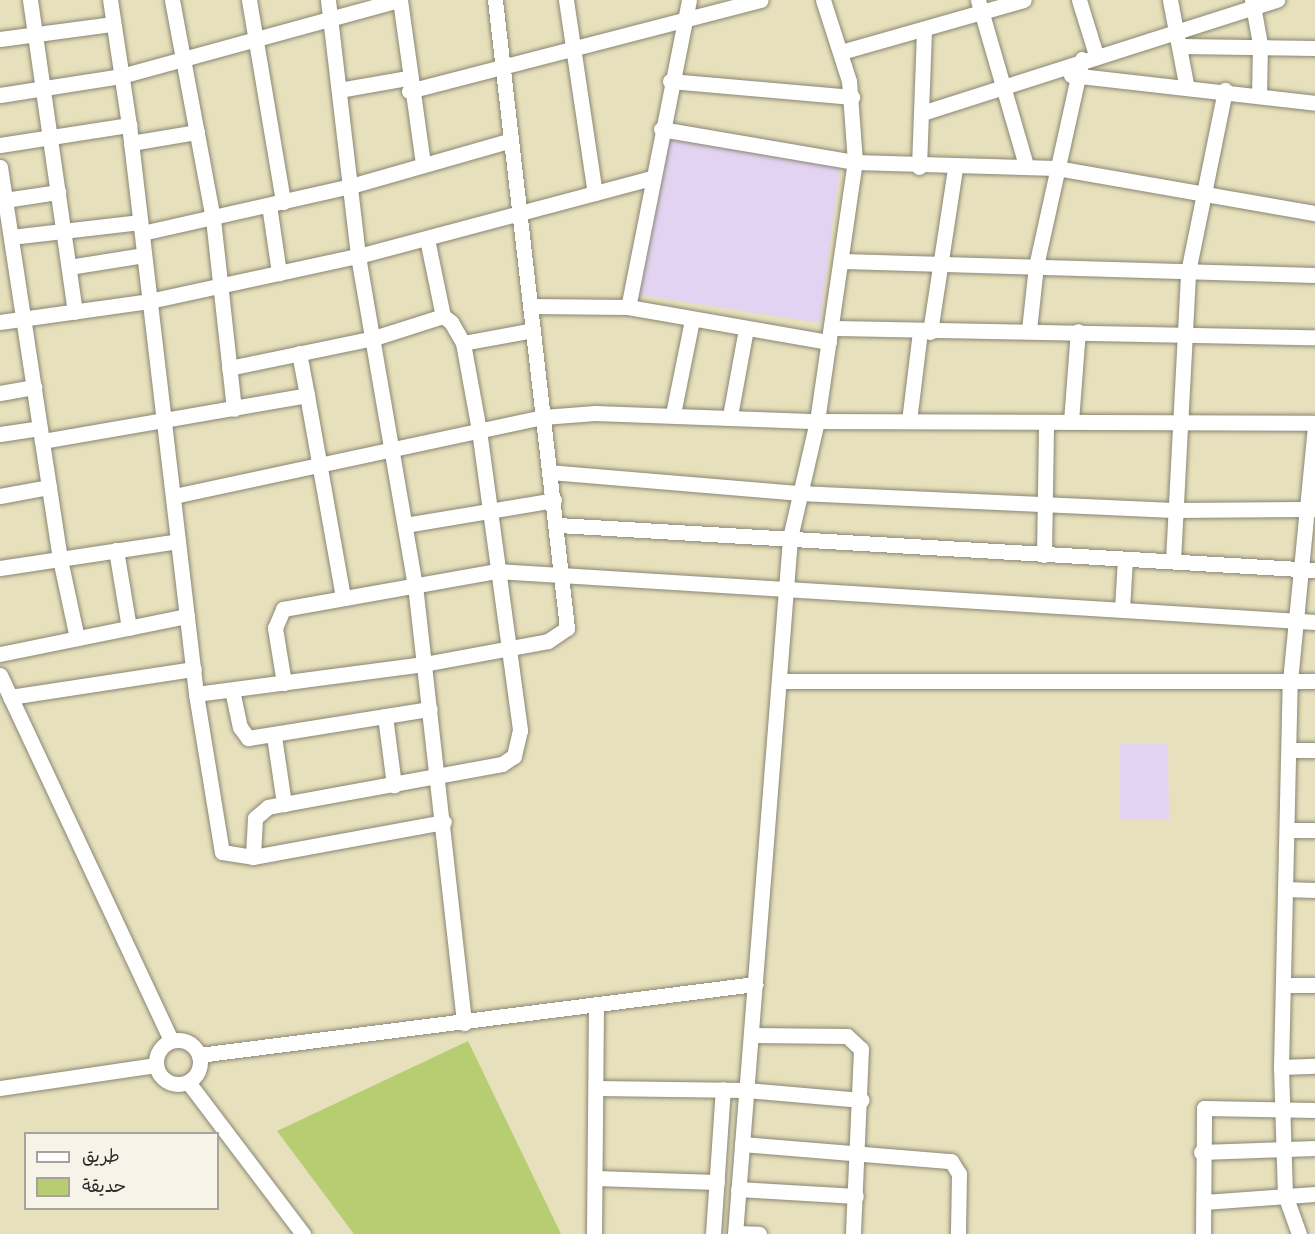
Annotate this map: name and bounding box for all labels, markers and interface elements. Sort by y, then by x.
legend [24,1132,219,1210]
text: طريق [82,1143,120,1168]
text: حديقة [82,1173,126,1198]

